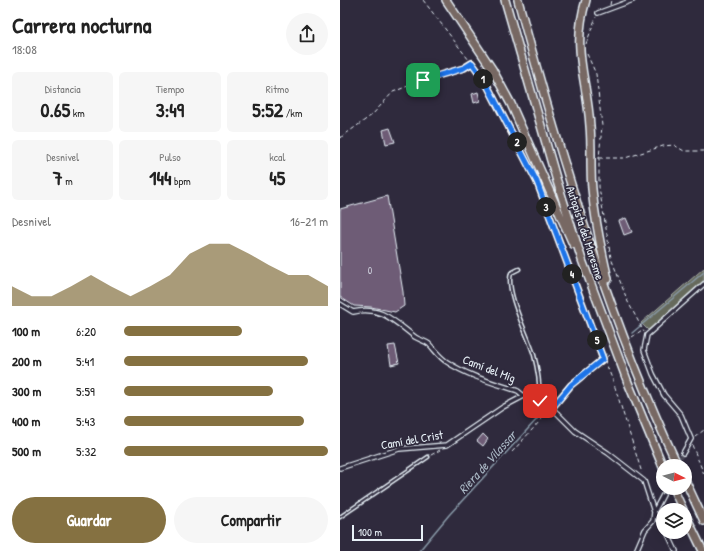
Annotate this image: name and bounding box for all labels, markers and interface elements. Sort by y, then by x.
text: Carrera nocturna [12,10,151,40]
button: share [286,13,328,55]
text: 18:08 [12,40,37,58]
pin [406,63,440,97]
icon: arrive [412,69,434,91]
pin: 1 [473,69,493,89]
text: 1 [481,72,485,86]
text: Distancia [45,82,81,96]
text: Tiempo [156,82,184,96]
text: Ritmo [266,82,289,96]
text: 0.65 [41,96,70,123]
text: 3:49 [156,96,184,123]
text: 5:52 [252,96,283,123]
text: km [70,106,85,120]
text: /km [283,106,302,120]
pin: 2 [507,132,527,152]
text: 2 [514,135,520,149]
text: Desnivel [46,150,79,164]
text: Pulso [159,150,181,164]
text: kcal [269,150,285,164]
text: 7 [53,164,63,191]
text: 144 [149,164,172,191]
text: 45 [269,164,285,191]
text: m [63,174,73,188]
text: bpm [172,174,191,188]
street label: Autopista del Maresme [562,184,609,282]
pin: 3 [536,197,556,217]
text: 3 [544,200,548,214]
text: Desnivel [12,212,51,230]
text: 16–21 m [290,212,328,230]
house number: 0 [368,264,373,277]
pin: 4 [562,264,582,284]
text: 4 [570,267,574,281]
text: 100 m [12,322,40,340]
text: 6:20 [76,322,96,340]
pin: 5 [587,330,607,350]
text: 5 [595,333,599,347]
street label: Camí del Mig [460,351,518,386]
text: 200 m [12,352,42,370]
text: 5:41 [76,352,94,370]
text: 300 m [12,382,41,400]
text: 5:59 [76,382,95,400]
pin [523,384,557,418]
icon: check [529,390,551,412]
text: 400 m [12,412,40,430]
text: 5:43 [76,412,95,430]
water label: Riera de Vilassar [454,425,522,497]
street label: Camí del Crist [379,426,445,453]
text: 500 m [12,442,41,460]
text: 5:32 [76,442,96,460]
north arrow [656,459,692,495]
map controls [656,459,692,539]
button: Guardar [12,497,166,543]
button: Compartir [174,497,328,543]
button: layers [656,503,692,539]
scale bar [352,523,423,542]
text: 100 m [358,525,382,539]

